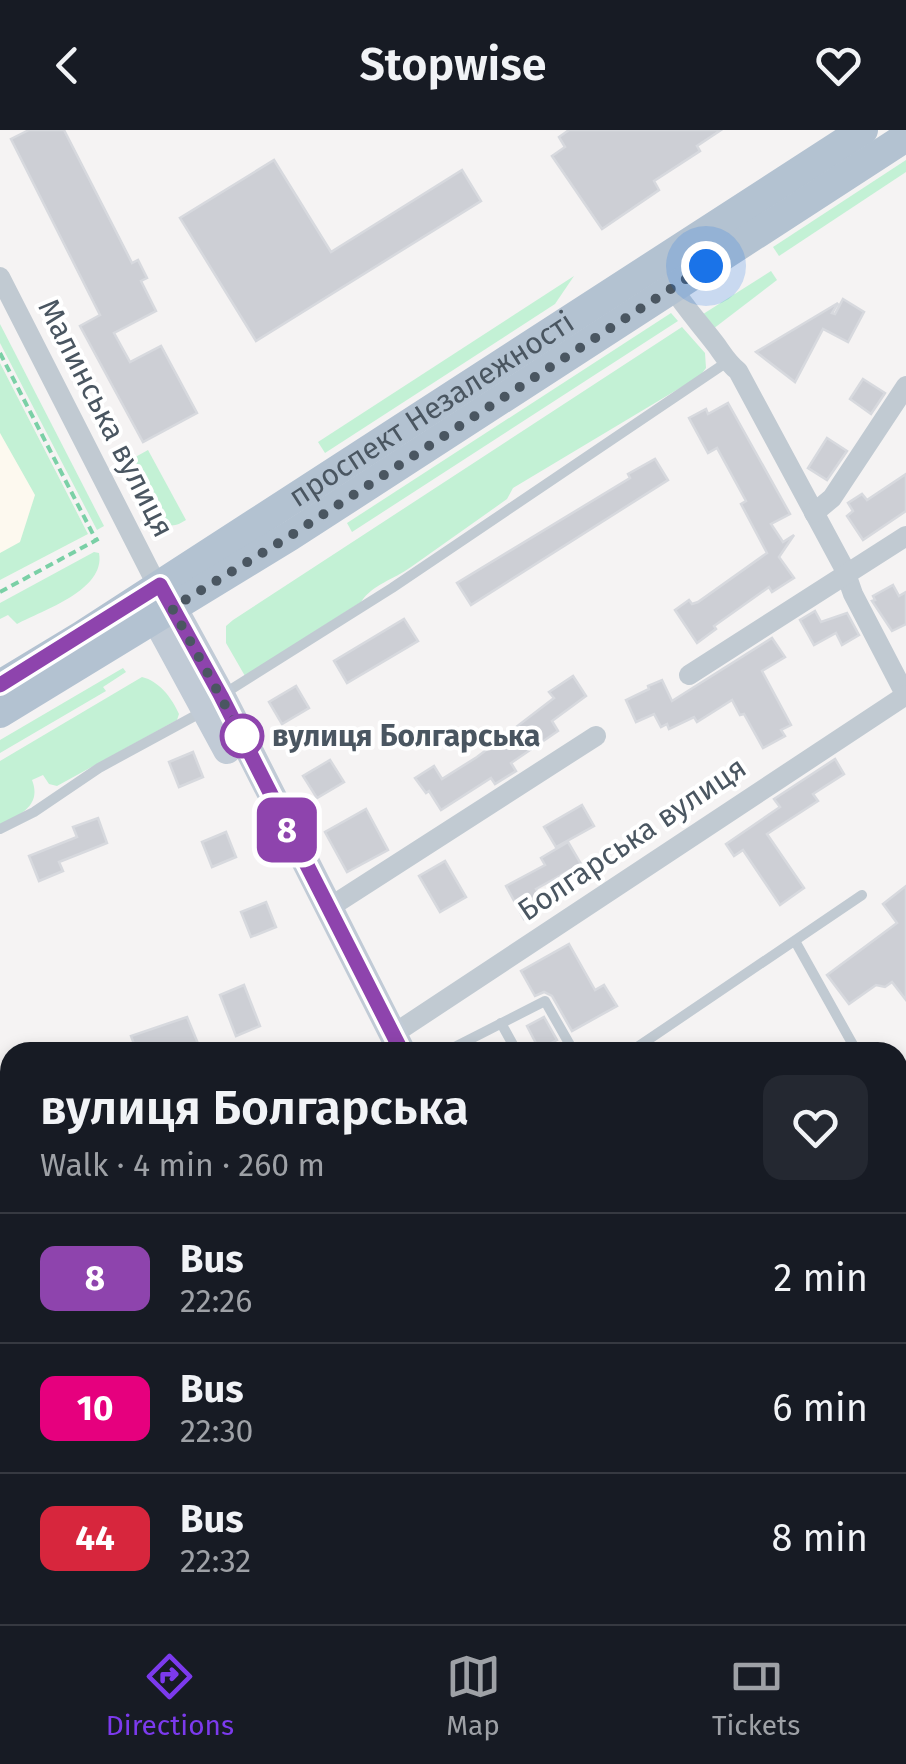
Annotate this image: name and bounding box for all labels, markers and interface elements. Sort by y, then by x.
icon: back [40,38,95,93]
text: Stopwise [359,38,547,92]
icon: heart [811,38,866,93]
your location [681,241,731,291]
street label: Малинська вулиця [30,293,182,543]
street label: проспект Незалежності [282,304,581,515]
marker: вулиця Болгарська [221,715,263,757]
place label: вулиця Болгарська [272,718,540,754]
street label: Болгарська вулиця [511,749,753,929]
line badge: 8 [254,798,320,862]
text: 8 [277,809,297,851]
button: heart [763,1075,868,1180]
text: вулиця Болгарська [40,1079,469,1137]
text: Walk · 4 min · 260 m [40,1146,325,1184]
text: Bus [180,1236,244,1282]
text: 2 min [774,1255,868,1301]
text: 8 [85,1257,105,1299]
text: 22:26 [180,1282,252,1320]
text: Bus [180,1366,244,1412]
text: 6 min [772,1385,868,1431]
text: 10 [77,1387,113,1429]
text: 22:30 [180,1412,253,1450]
text: Bus [180,1496,244,1542]
text: 8 min [771,1515,868,1561]
text: 44 [75,1517,115,1559]
text: 22:32 [180,1542,251,1580]
tab: Directions [106,1649,234,1742]
tab: Map [446,1649,501,1742]
tab: Tickets [712,1649,800,1742]

